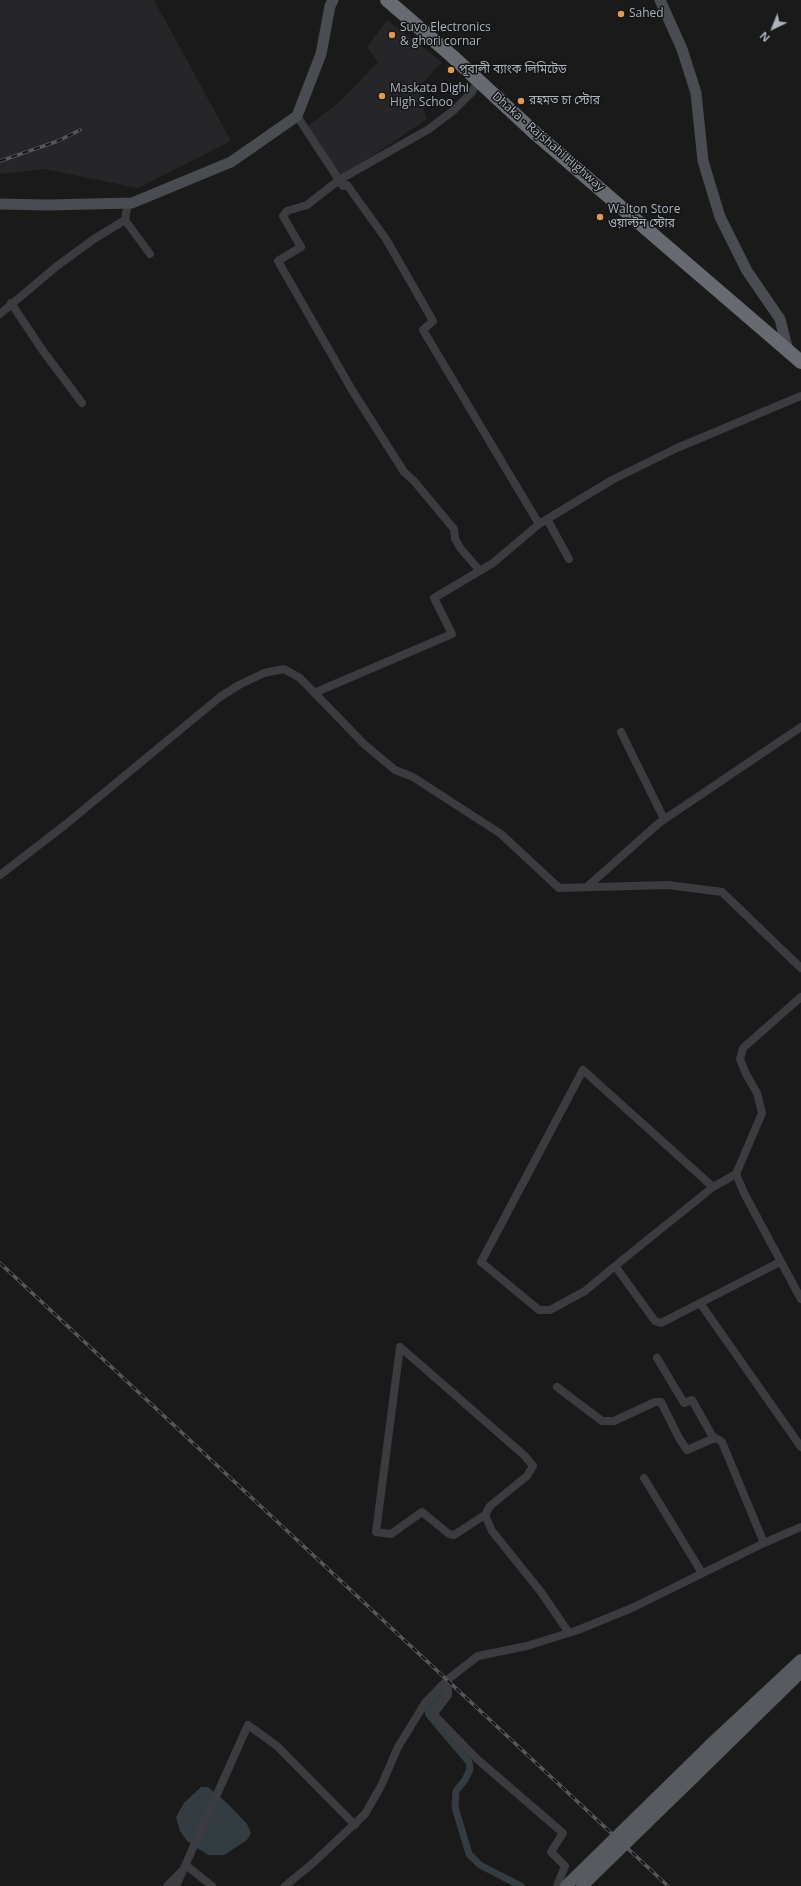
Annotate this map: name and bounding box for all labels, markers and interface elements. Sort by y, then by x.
place label: Sahed [629,7,664,21]
north arrow [753,8,793,48]
marker: Sahed [616,9,626,19]
place label: Suvo Electronics & ghori cornar [400,21,491,49]
text: N [756,29,773,46]
marker: Suvo Electronics & ghori cornar [387,30,397,40]
place label: পূবালী ব্যাংক লিমিটেড [459,63,567,77]
marker: পূবালী ব্যাংক লিমিটেড [446,65,456,75]
place label: Maskata Dighi High Schoo [390,82,469,110]
street label: Dhaka - Rajshahi Highway [489,89,607,195]
marker: Maskata Dighi High Schoo [377,91,387,101]
place label: রহমত চা স্টোর [529,94,600,108]
marker: রহমত চা স্টোর [516,96,526,106]
place label: Walton Store ওয়াল্টন স্টোর [608,203,680,231]
marker: Walton Store ওয়াল্টন স্টোর [595,212,605,222]

